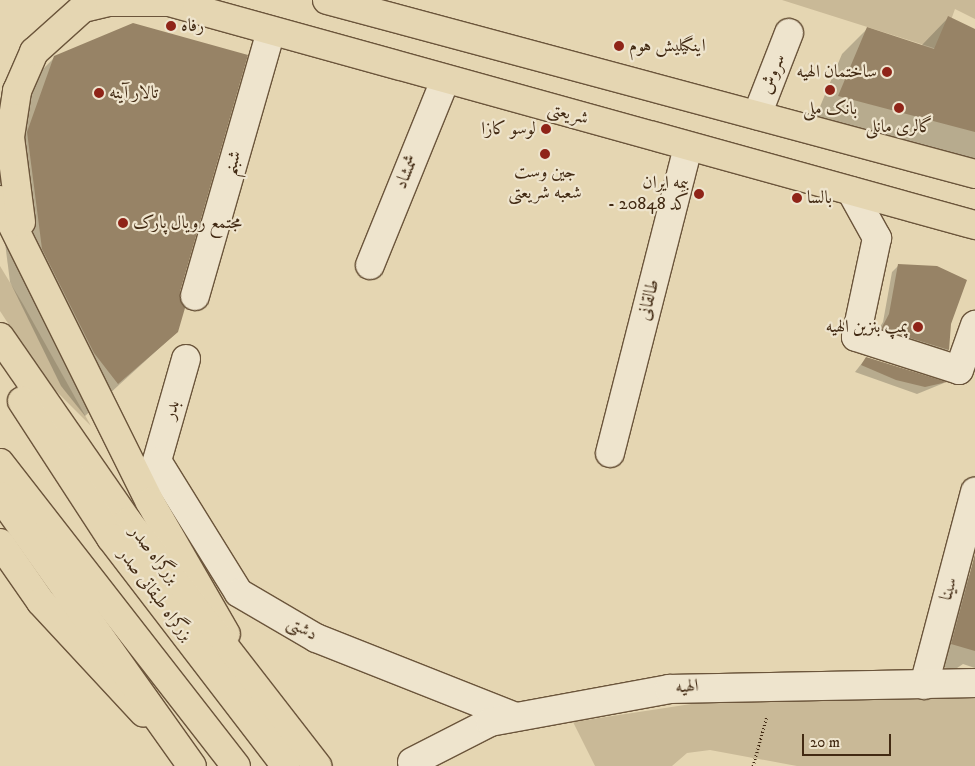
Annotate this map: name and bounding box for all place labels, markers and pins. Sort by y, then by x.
place label: رفاه [181,15,204,37]
marker: رفاه [165,20,177,32]
place label: اینگیلیش هوم [629,35,706,57]
marker: اینگیلیش هوم [613,40,625,52]
place label: ساختمان الهیه [796,61,877,83]
marker: ساختمان الهیه [881,66,893,78]
place label: تالار آینه [109,82,158,104]
marker: بانک ملی [824,84,836,96]
marker: تالار آینه [93,87,105,99]
place label: بانک ملی [803,98,857,120]
marker: گالری مانلی [893,102,905,114]
place label: گالری مانلی [865,116,933,138]
place label: لوسو کازا [481,118,536,140]
marker: لوسو کازا [540,123,552,135]
marker: جین وست شعبه شریعتی [539,148,551,160]
place label: جین وست شعبه شریعتی [508,162,582,204]
place label: بیمه ایران - کد 20848 [608,173,689,215]
place label: بالسا [807,187,832,209]
marker: بیمه ایران - کد 20848 [693,188,705,200]
marker: بالسا [791,192,803,204]
place label: مجتمع رویال پارک [133,212,242,234]
marker: مجتمع رویال پارک [117,217,129,229]
place label: پمپ بنزین الهیه [825,316,908,338]
marker: پمپ بنزین الهیه [912,321,924,333]

